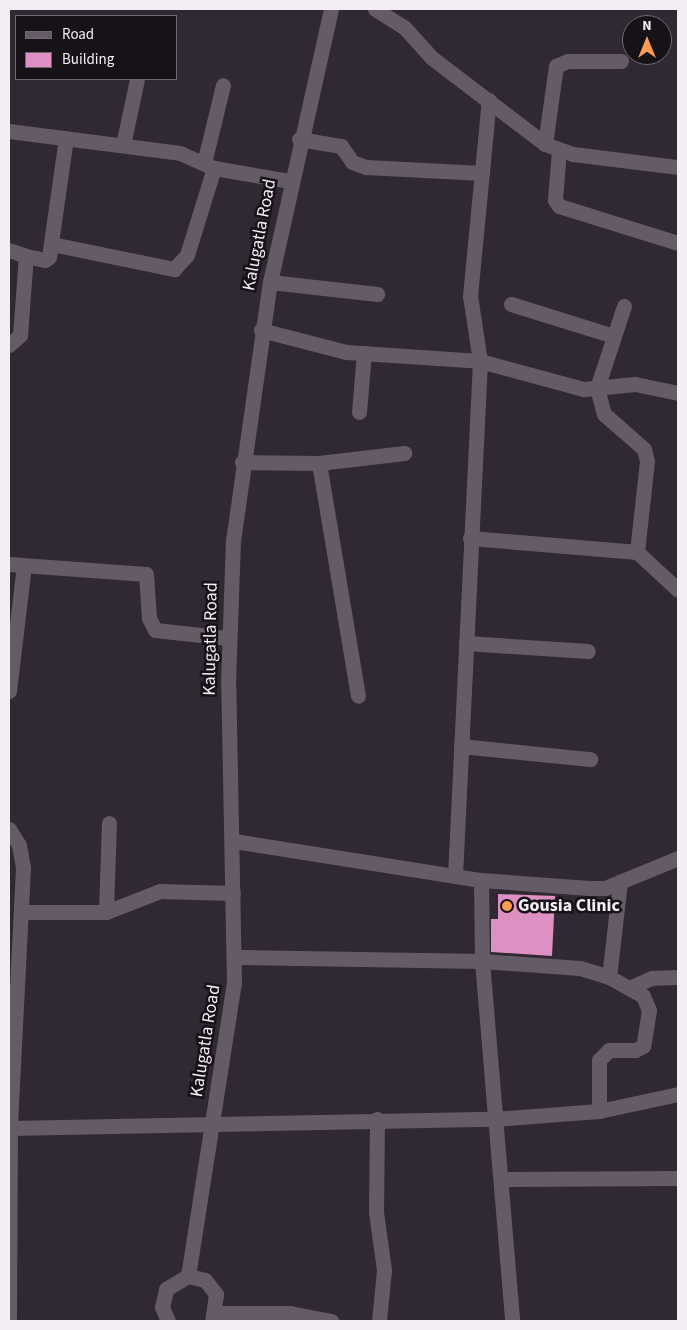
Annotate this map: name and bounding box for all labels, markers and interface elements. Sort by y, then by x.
legend [15,15,178,80]
north arrow [622,15,672,65]
text: N [642,16,652,36]
text: Road [62,24,94,45]
text: Building [62,49,114,70]
street label: Kalugatla Road [239,177,281,293]
street label: Kalugatla Road [199,582,223,696]
place label: Gousia Clinic [518,895,620,917]
marker: Gousia Clinic [500,899,514,913]
street label: Kalugatla Road [186,983,226,1099]

